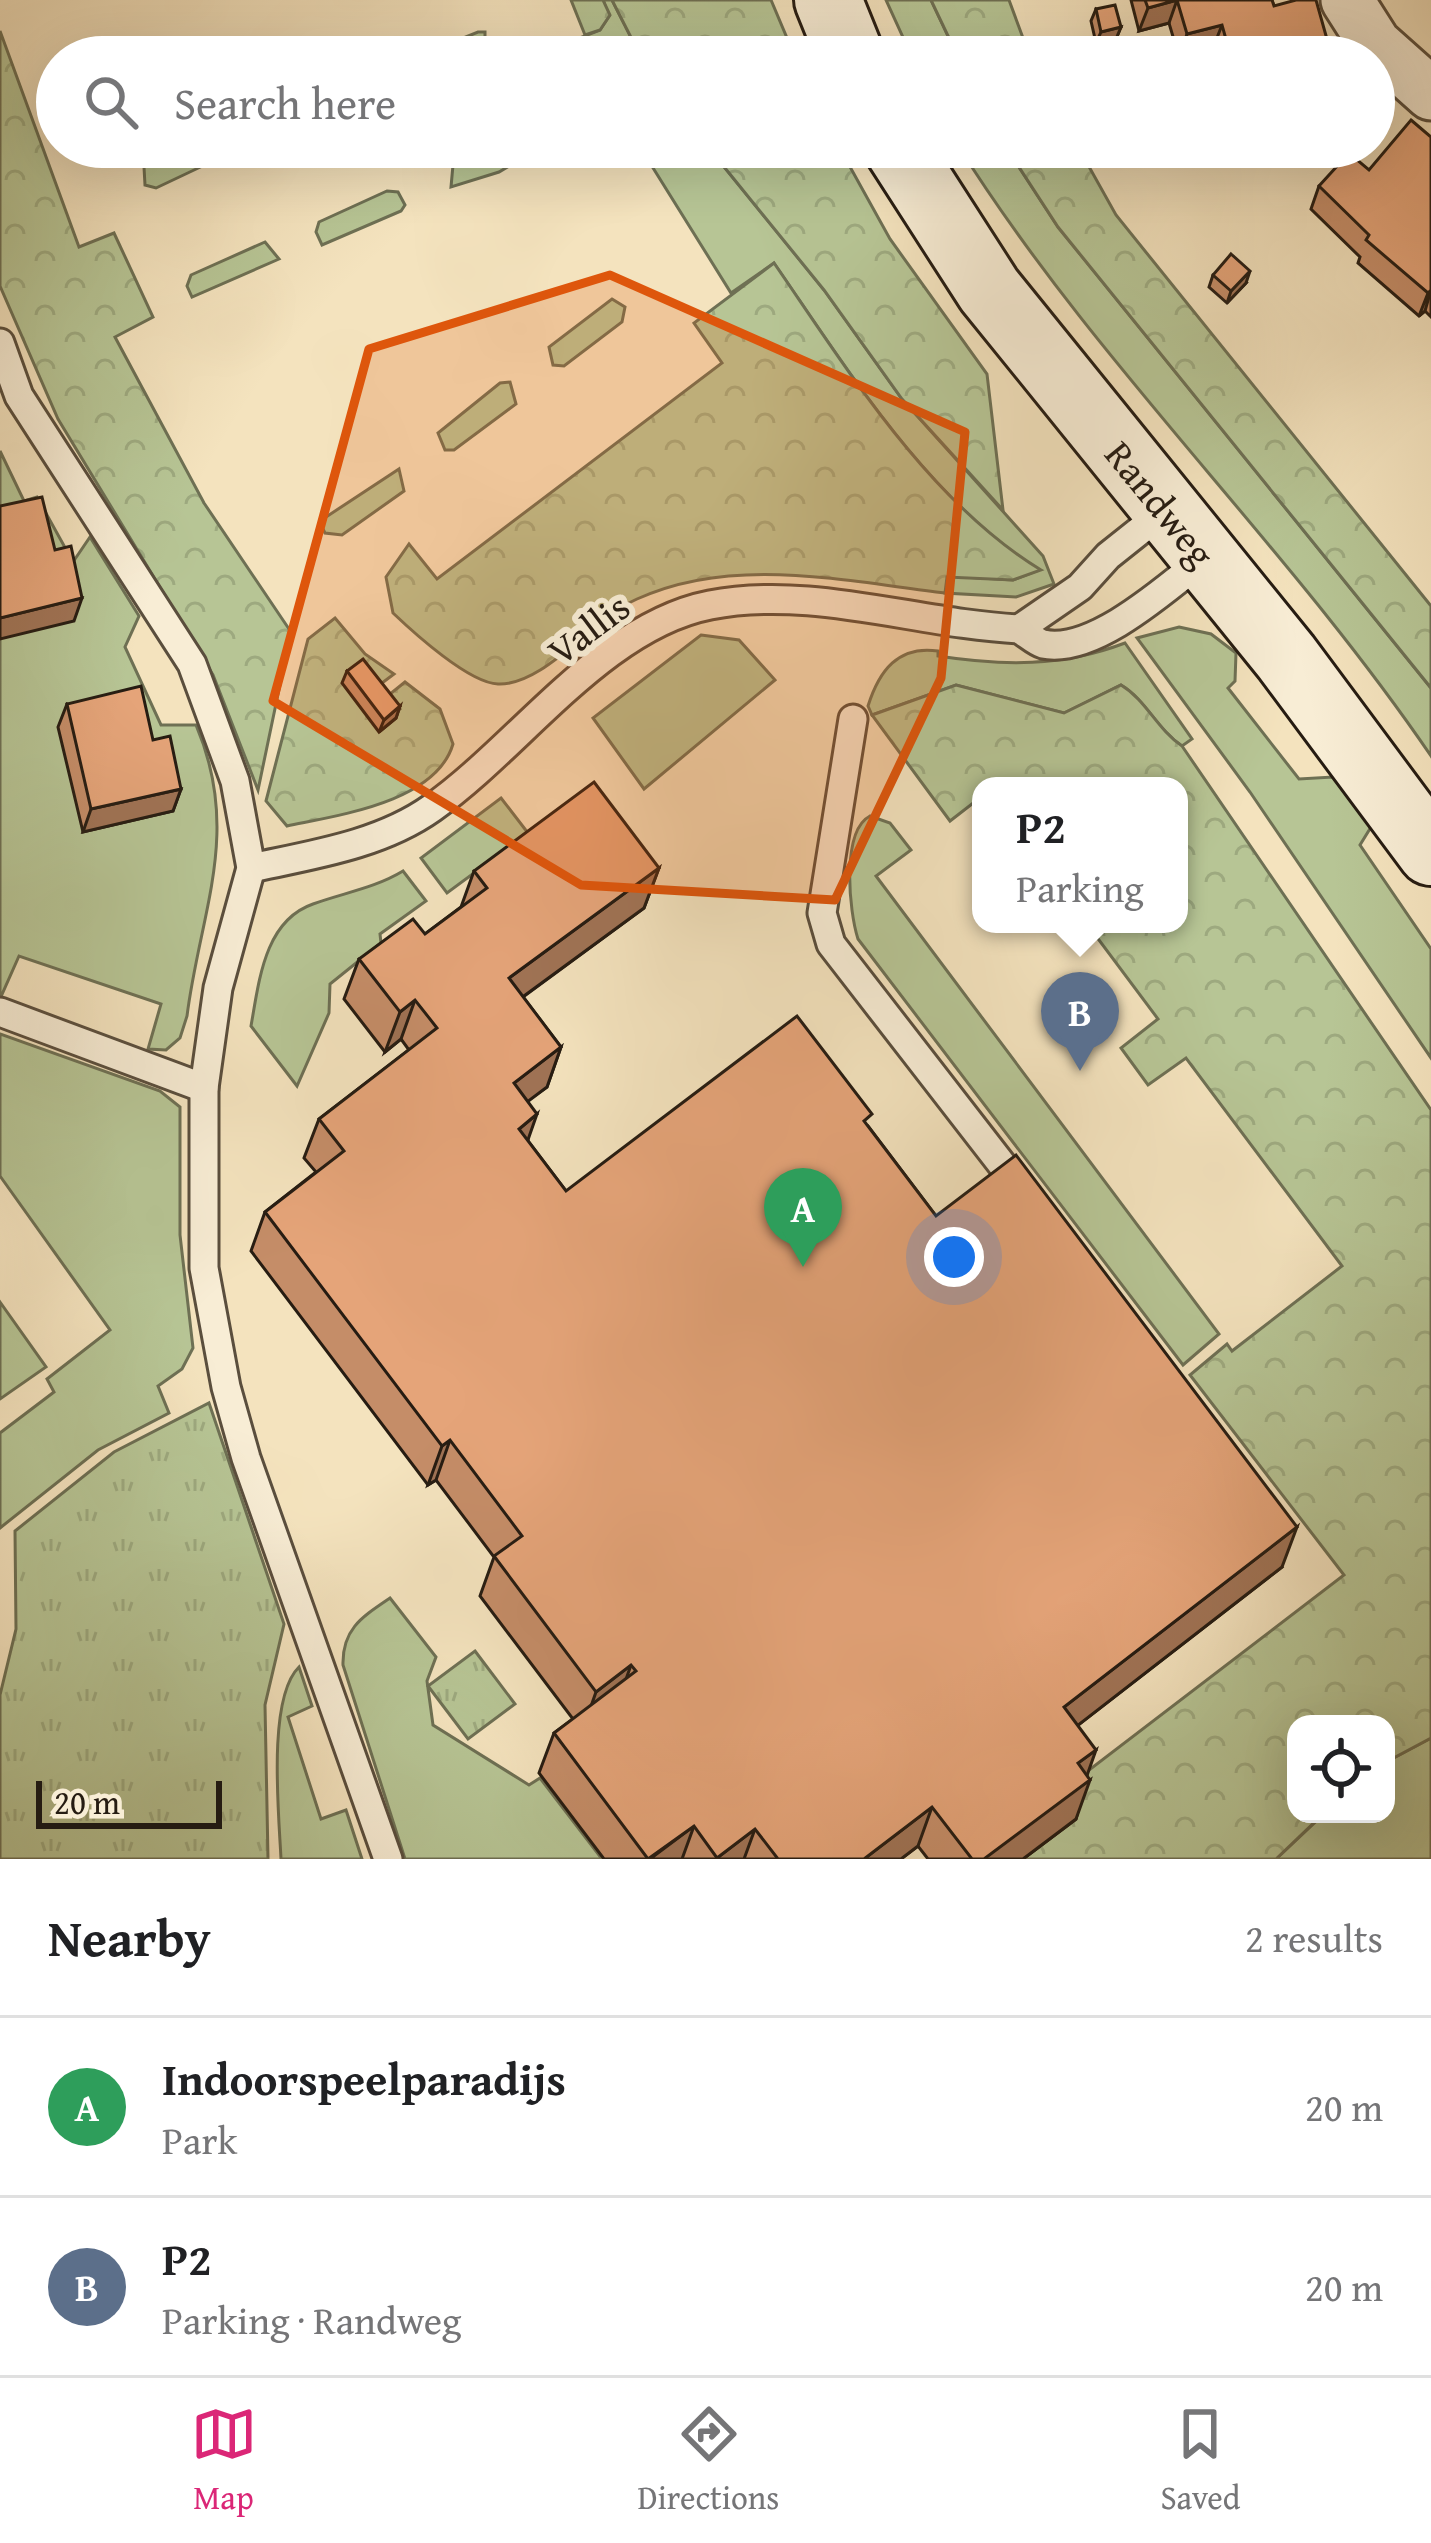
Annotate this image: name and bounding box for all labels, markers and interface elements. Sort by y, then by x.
search box [36,36,1395,168]
icon: search [78,69,144,135]
text: Search here [174,70,396,135]
street label: Randweg [1093,427,1231,579]
street label: Vallis [535,578,641,678]
popup [972,777,1188,933]
text: P2 [1016,794,1066,859]
text: Parking [1016,859,1144,916]
pin: B [1041,972,1119,1071]
pin: A [764,1168,842,1267]
your location [924,1227,984,1287]
map controls [1287,1715,1395,1823]
button: locate [1287,1715,1395,1823]
scale bar [36,1775,222,1828]
text: 20 m [54,1778,120,1826]
text: Nearby [48,1900,211,1975]
text: 2 results [1245,1909,1383,1966]
text: Indoorspeelparadijs [162,2046,566,2111]
text: A [75,2078,99,2135]
text: 20 m [1305,2078,1383,2135]
text: Park [162,2111,237,2168]
text: P2 [162,2226,211,2291]
text: B [75,2258,99,2315]
text: 20 m [1305,2258,1383,2315]
text: Parking · Randweg [162,2291,461,2348]
tab: Map [191,2401,257,2521]
tab: Directions [638,2401,779,2521]
tab: Saved [1161,2401,1240,2521]

